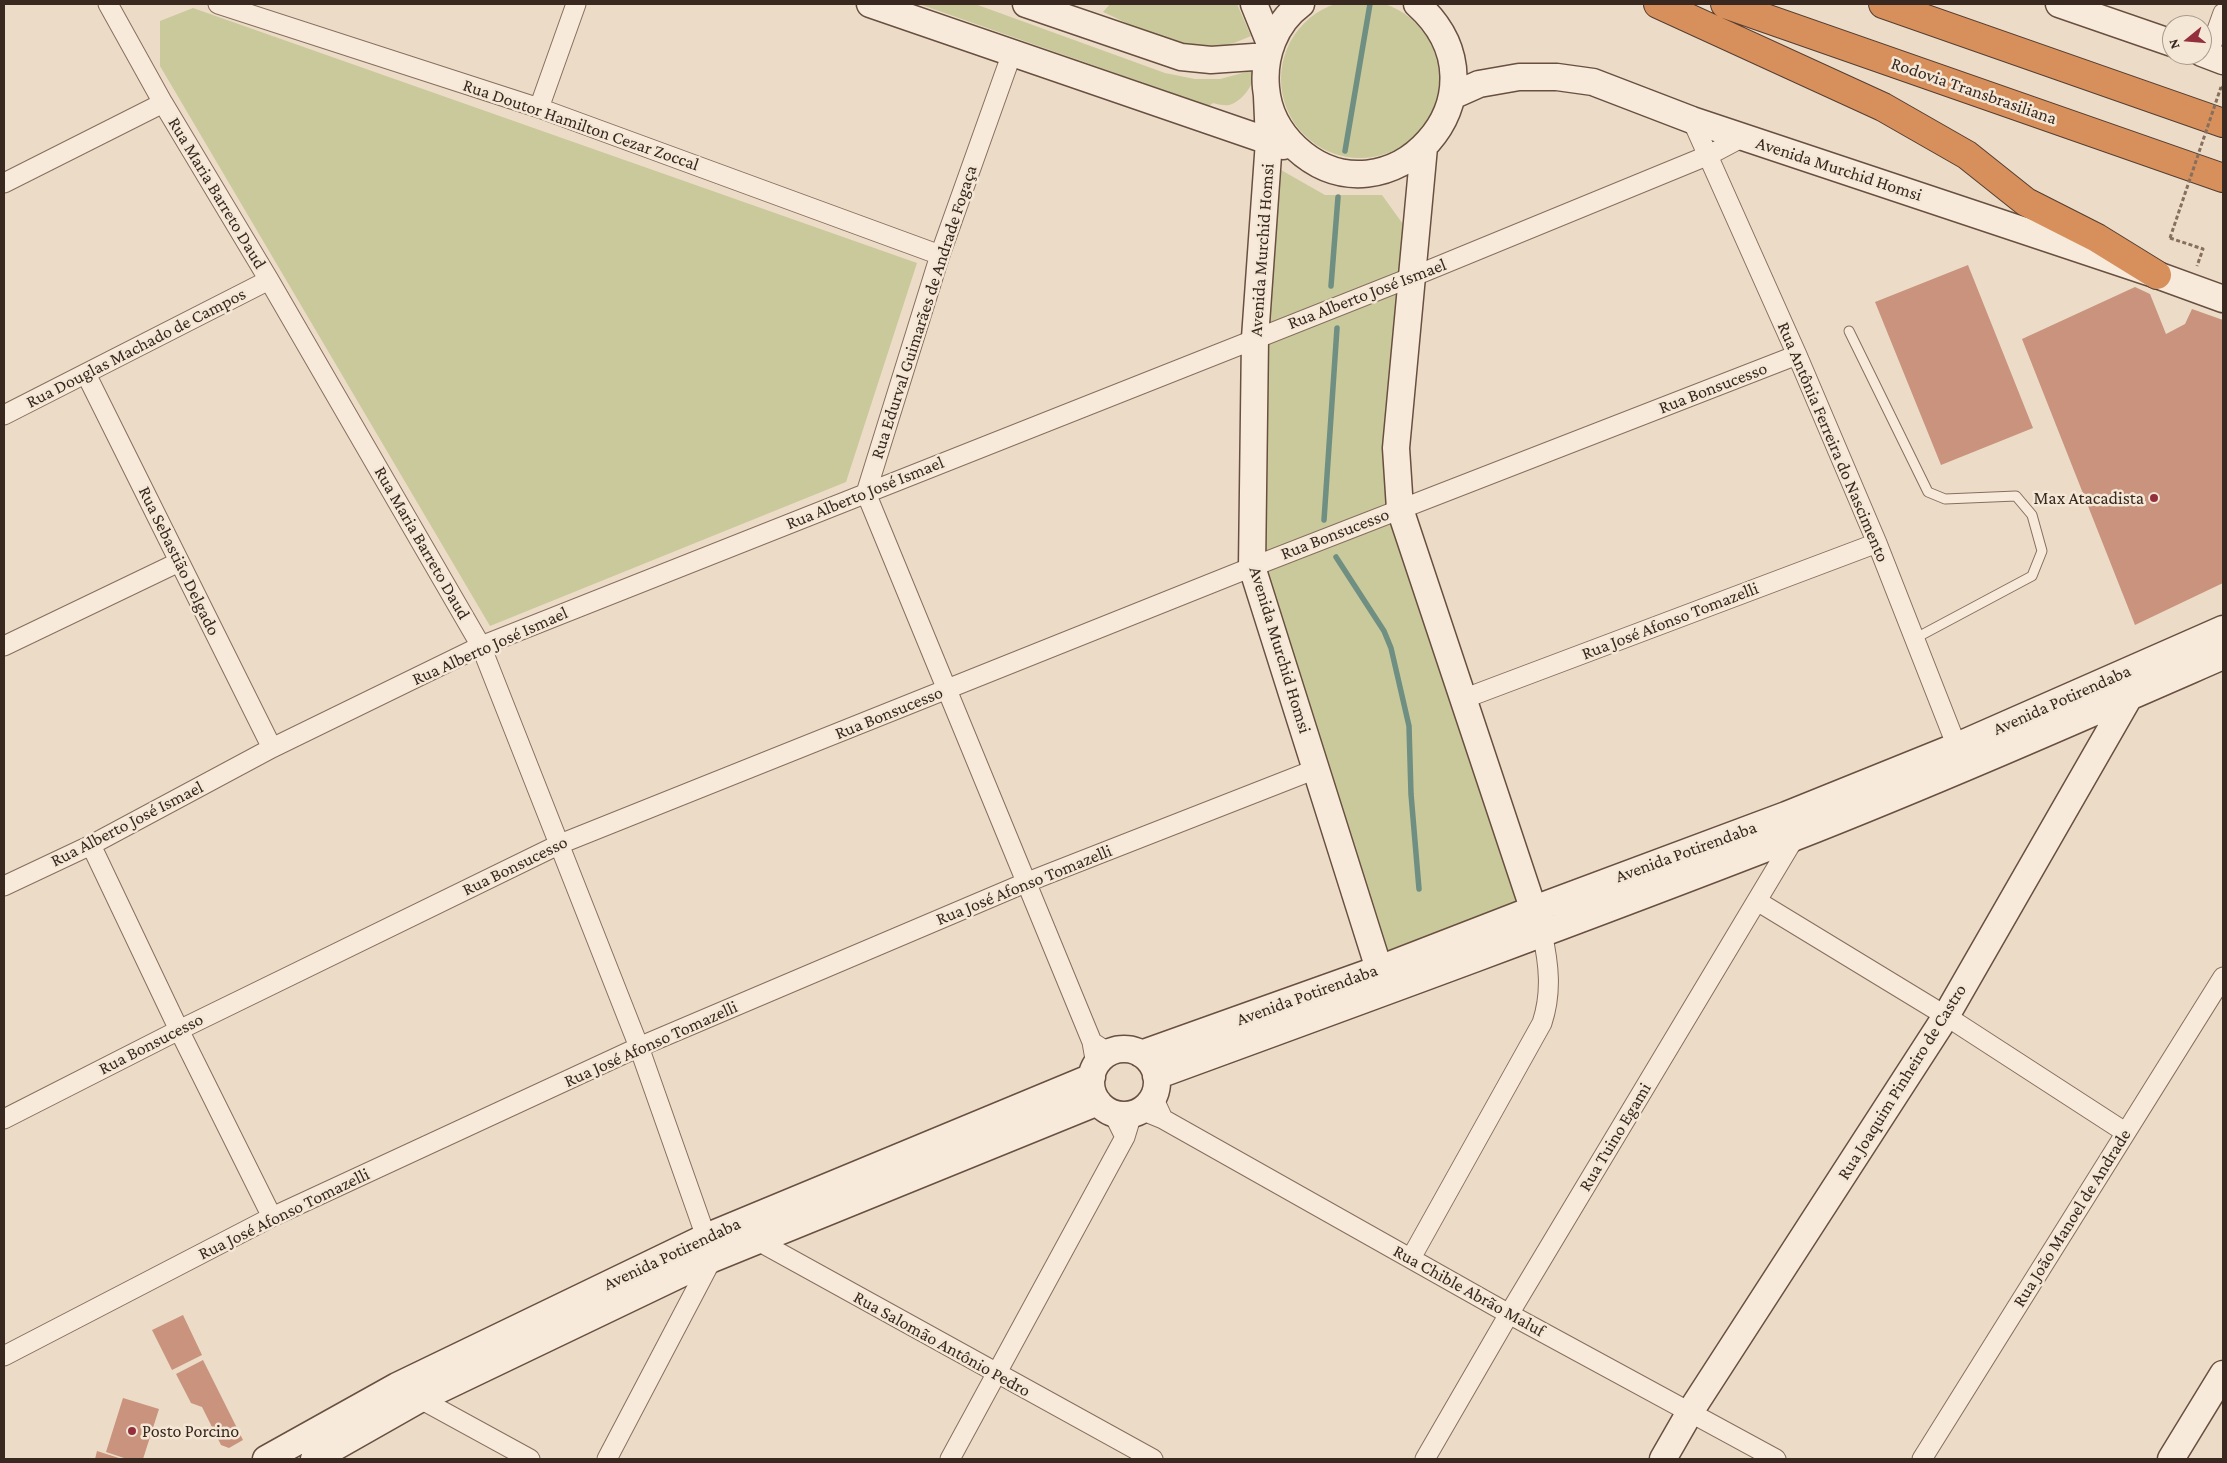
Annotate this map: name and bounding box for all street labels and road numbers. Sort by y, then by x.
street label: Rodovia Transbrasiliana [1888,52,2060,130]
street label: Rua Doutor Hamilton Cezar Zoccal [460,74,702,176]
street label: Rua Maria Barreto Daud [163,113,271,273]
street label: Avenida Murchid Homsi [1753,132,1925,206]
street label: Rua Edurval Guimarães de Andrade Fogaça [866,162,982,462]
street label: Avenida Murchid Homsi [1245,163,1279,337]
street label: Rua Alberto José Ismael [1285,254,1449,334]
street label: Rua Douglas Machado de Campos [23,283,249,413]
street label: Rua Antônia Ferreira do Nascimento [1772,319,1894,565]
street label: Rua Bonsucesso [1656,357,1770,419]
street label: Rua Alberto José Ismael [783,451,947,535]
street label: Rua Maria Barreto Daud [369,463,475,623]
street label: Rua Sebastião Delgado [134,483,224,639]
street label: Rua Bonsucesso [1278,503,1392,565]
street label: Avenida Murchid Homsi [1244,564,1316,736]
street label: Rua José Afonso Tomazelli [1579,577,1761,665]
street label: Rua Alberto José Ismael [409,602,571,690]
street label: Avenida Potirendaba [1990,660,2134,740]
street label: Rua Bonsucesso [832,682,946,744]
street label: Rua Alberto José Ismael [47,776,207,872]
street label: Avenida Potirendaba [1612,816,1760,888]
street label: Rua Bonsucesso [459,831,571,901]
street label: Rua José Afonso Tomazelli [933,840,1115,930]
street label: Avenida Potirendaba [1233,959,1381,1031]
street label: Rua Joaquim Pinheiro de Castro [1833,980,1971,1184]
street label: Rua José Afonso Tomazelli [561,996,741,1092]
street label: Rua Bonsucesso [95,1008,207,1080]
street label: Rua Tuino Egami [1574,1079,1656,1195]
street label: Rua João Manoel de Andrade [2008,1125,2136,1311]
street label: Rua José Afonso Tomazelli [195,1163,373,1265]
street label: Avenida Potirendaba [600,1213,744,1295]
street label: Rua Chible Abrão Maluf [1389,1240,1549,1342]
street label: Rua Salomão Antônio Pedro [850,1286,1034,1402]

